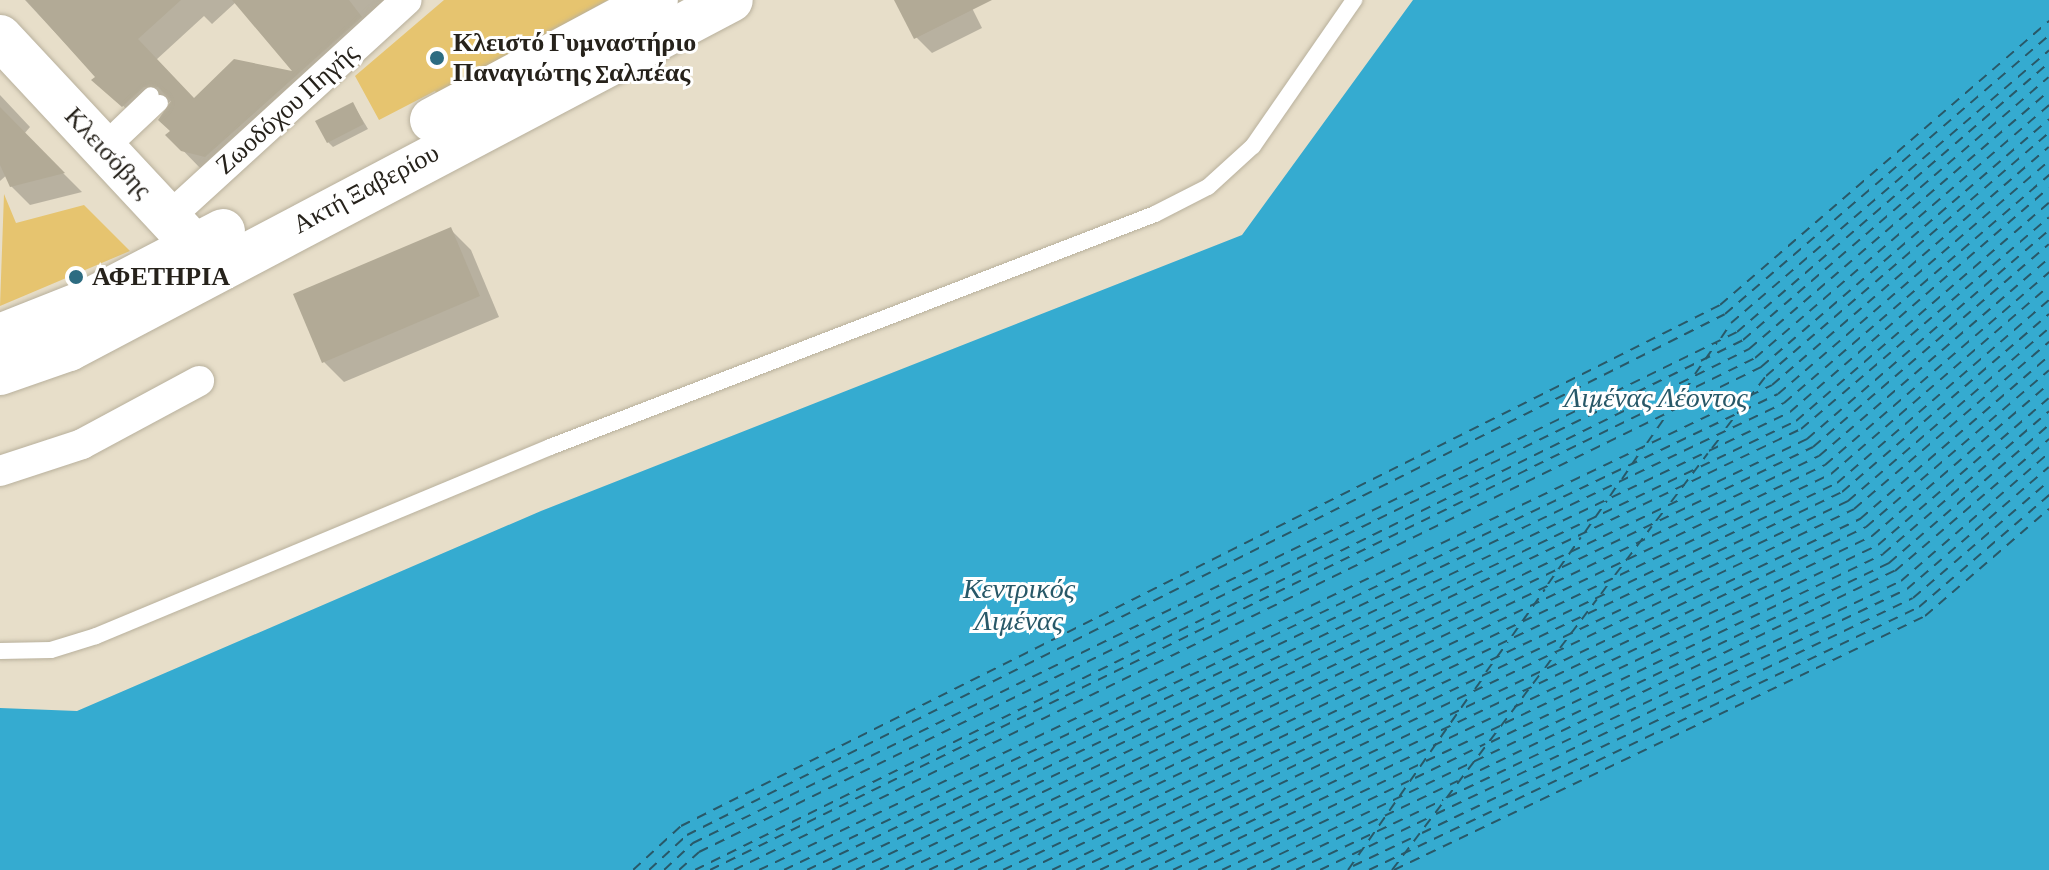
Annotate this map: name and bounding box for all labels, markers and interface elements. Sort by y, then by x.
place label: Κλειστό Γυμναστήριο Παναγιώτης Σαλπέας [453,27,696,88]
street label: Ζωοδόχου Πηγής [209,37,365,181]
marker: Κλειστό Γυμναστήριο Παναγιώτης Σαλπέας [428,49,446,67]
street label: Κλεισόβης [58,101,158,205]
street label: Ακτή Ξαβερίου [288,137,444,241]
place label: ΑΦΕΤΗΡΙΑ [92,261,230,293]
marker: ΑΦΕΤΗΡΙΑ [67,268,85,286]
water label: Λιμένας Λέοντος [1564,381,1748,415]
water label: Κεντρικός Λιμένας [963,572,1075,638]

